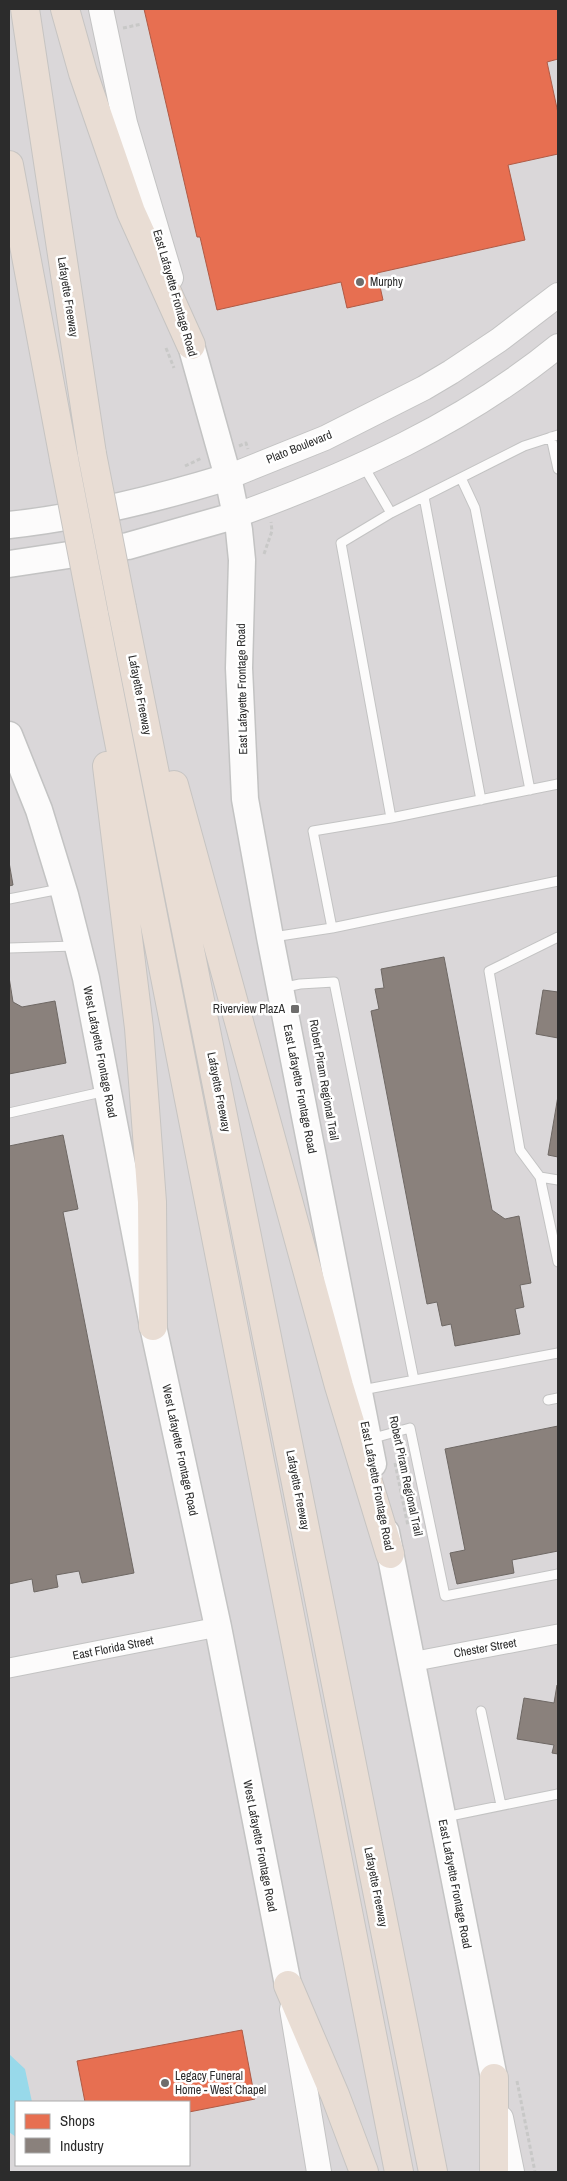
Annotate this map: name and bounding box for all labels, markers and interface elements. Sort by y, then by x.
street label: East Lafayette Frontage Road [149,228,201,358]
street label: Lafayette Freeway [54,256,82,338]
place label: Murphy [370,274,403,290]
marker: Murphy [354,276,366,288]
street label: Plato Boulevard [264,427,334,467]
street label: East Lafayette Frontage Road [233,623,251,755]
street label: Lafayette Freeway [124,654,156,736]
street label: West Lafayette Frontage Road [79,985,121,1119]
place label: Riverview PlazA [213,1001,285,1017]
marker: Riverview PlazA [289,1003,301,1015]
street label: Robert Piram Regional Trail [305,1018,343,1142]
street label: East Lafayette Frontage Road [280,1023,320,1155]
street label: Lafayette Freeway [203,1051,235,1133]
street label: West Lafayette Frontage Road [158,1383,202,1517]
street label: Robert Piram Regional Trail [385,1414,427,1538]
street label: East Lafayette Frontage Road [357,1420,397,1552]
street label: Lafayette Freeway [282,1449,314,1531]
street label: East Florida Street [71,1632,155,1664]
street label: Chester Street [452,1635,518,1661]
street label: West Lafayette Frontage Road [239,1779,281,1913]
street label: East Lafayette Frontage Road [435,1818,475,1950]
street label: Lafayette Freeway [360,1846,392,1928]
place label: Legacy Funeral Home - West Chapel [175,2068,266,2098]
marker: Legacy Funeral Home - West Chapel [159,2077,171,2089]
legend [15,2101,190,2166]
text: Shops [60,2110,95,2131]
text: Industry [60,2135,105,2156]

